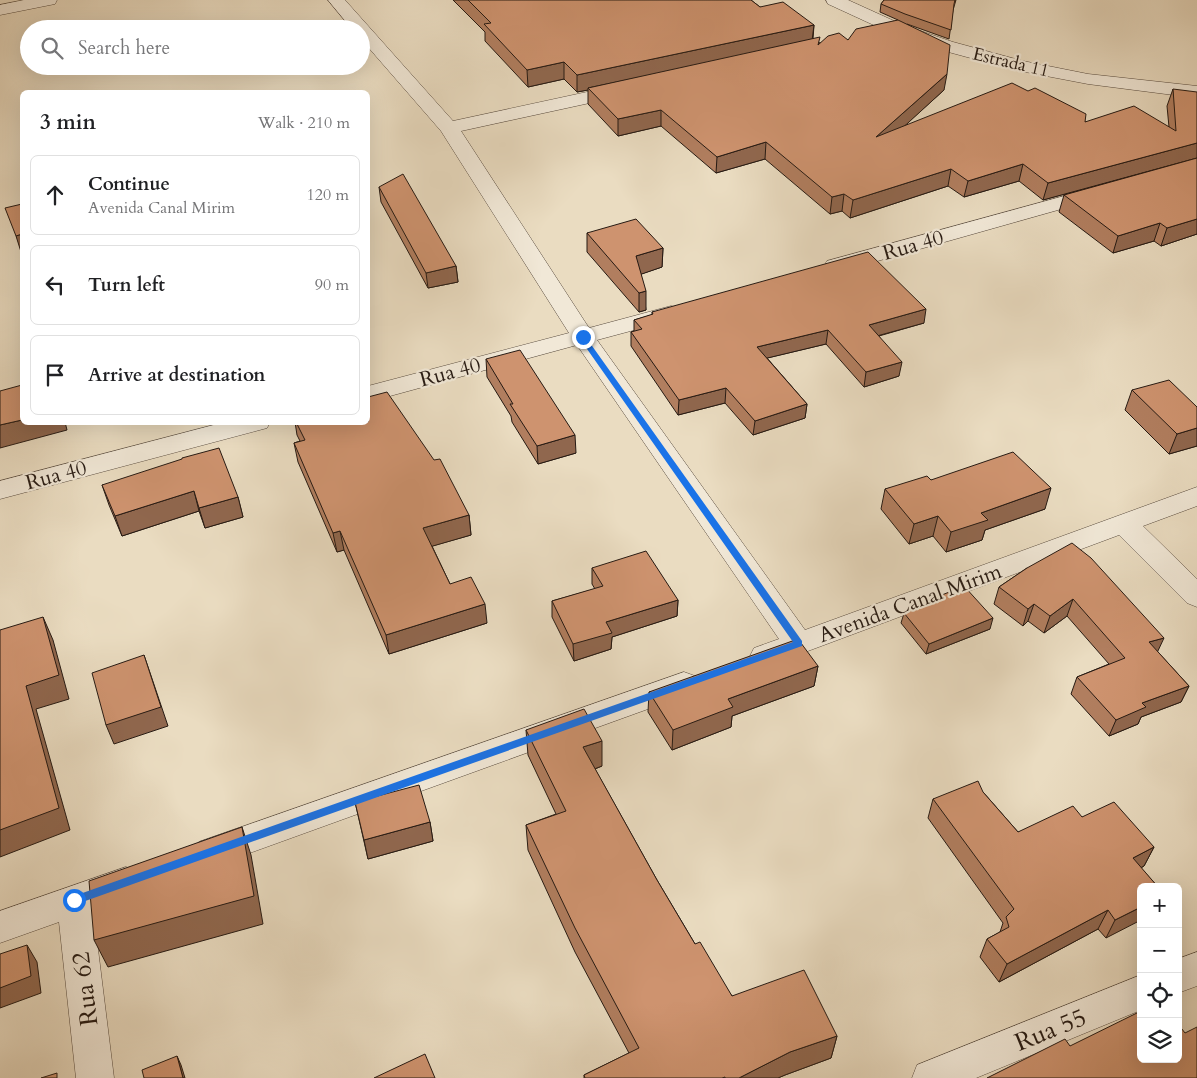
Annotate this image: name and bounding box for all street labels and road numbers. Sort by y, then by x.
street label: Estrada 11 [970,42,1052,83]
street label: Rua 40 [879,223,947,268]
street label: Rua 40 [416,350,484,395]
street label: Rua 40 [22,453,90,498]
street label: Avenida Canal Mirim [815,557,1006,650]
street label: Rua 62 [64,950,106,1028]
street label: Rua 55 [1010,1000,1091,1060]

